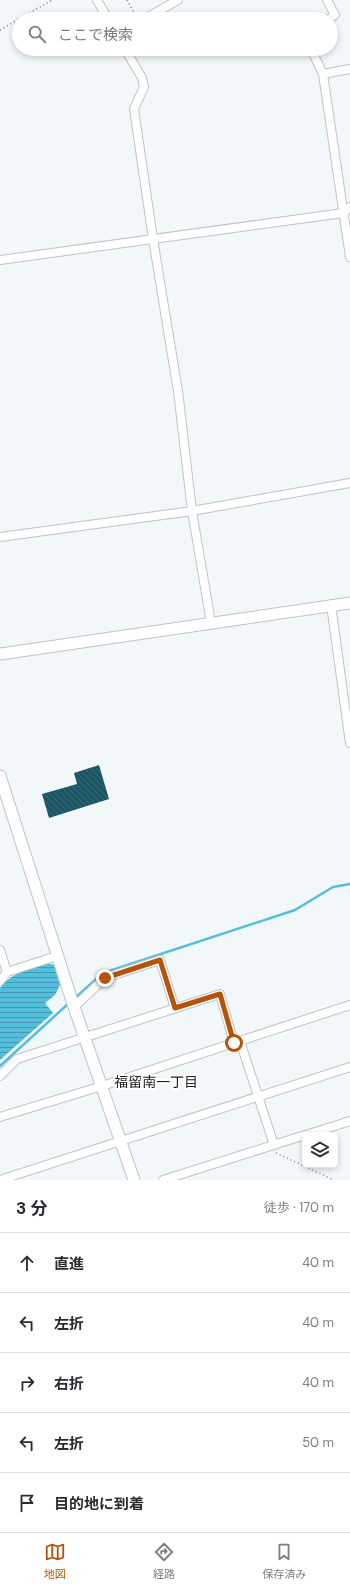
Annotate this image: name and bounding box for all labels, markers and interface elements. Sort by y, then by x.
search box [12,12,338,56]
icon: search [26,23,48,45]
text: ここで検索 [58,25,133,45]
route end [96,969,114,987]
route start [225,1034,243,1052]
district label: 福留南一丁目 [114,1073,198,1091]
map controls [302,1132,338,1168]
button: layers [302,1132,338,1168]
text: 3 分 [16,1197,47,1219]
text: 徒歩 · 170 m [264,1199,334,1216]
icon: ahead [16,1252,38,1274]
text: 直進 [54,1254,84,1274]
text: 40 m [302,1254,334,1271]
icon: left [16,1312,38,1334]
text: 左折 [54,1314,84,1334]
text: 40 m [302,1314,334,1331]
icon: right [16,1372,38,1394]
text: 右折 [54,1374,84,1394]
text: 40 m [302,1374,334,1391]
icon: left [16,1432,38,1454]
text: 左折 [54,1434,84,1454]
text: 50 m [302,1434,334,1451]
icon: arrive [16,1492,38,1514]
text: 目的地に到着 [54,1494,144,1514]
tab: 地図 [44,1541,66,1581]
tab: 経路 [153,1541,175,1581]
tab: 保存済み [262,1541,306,1581]

